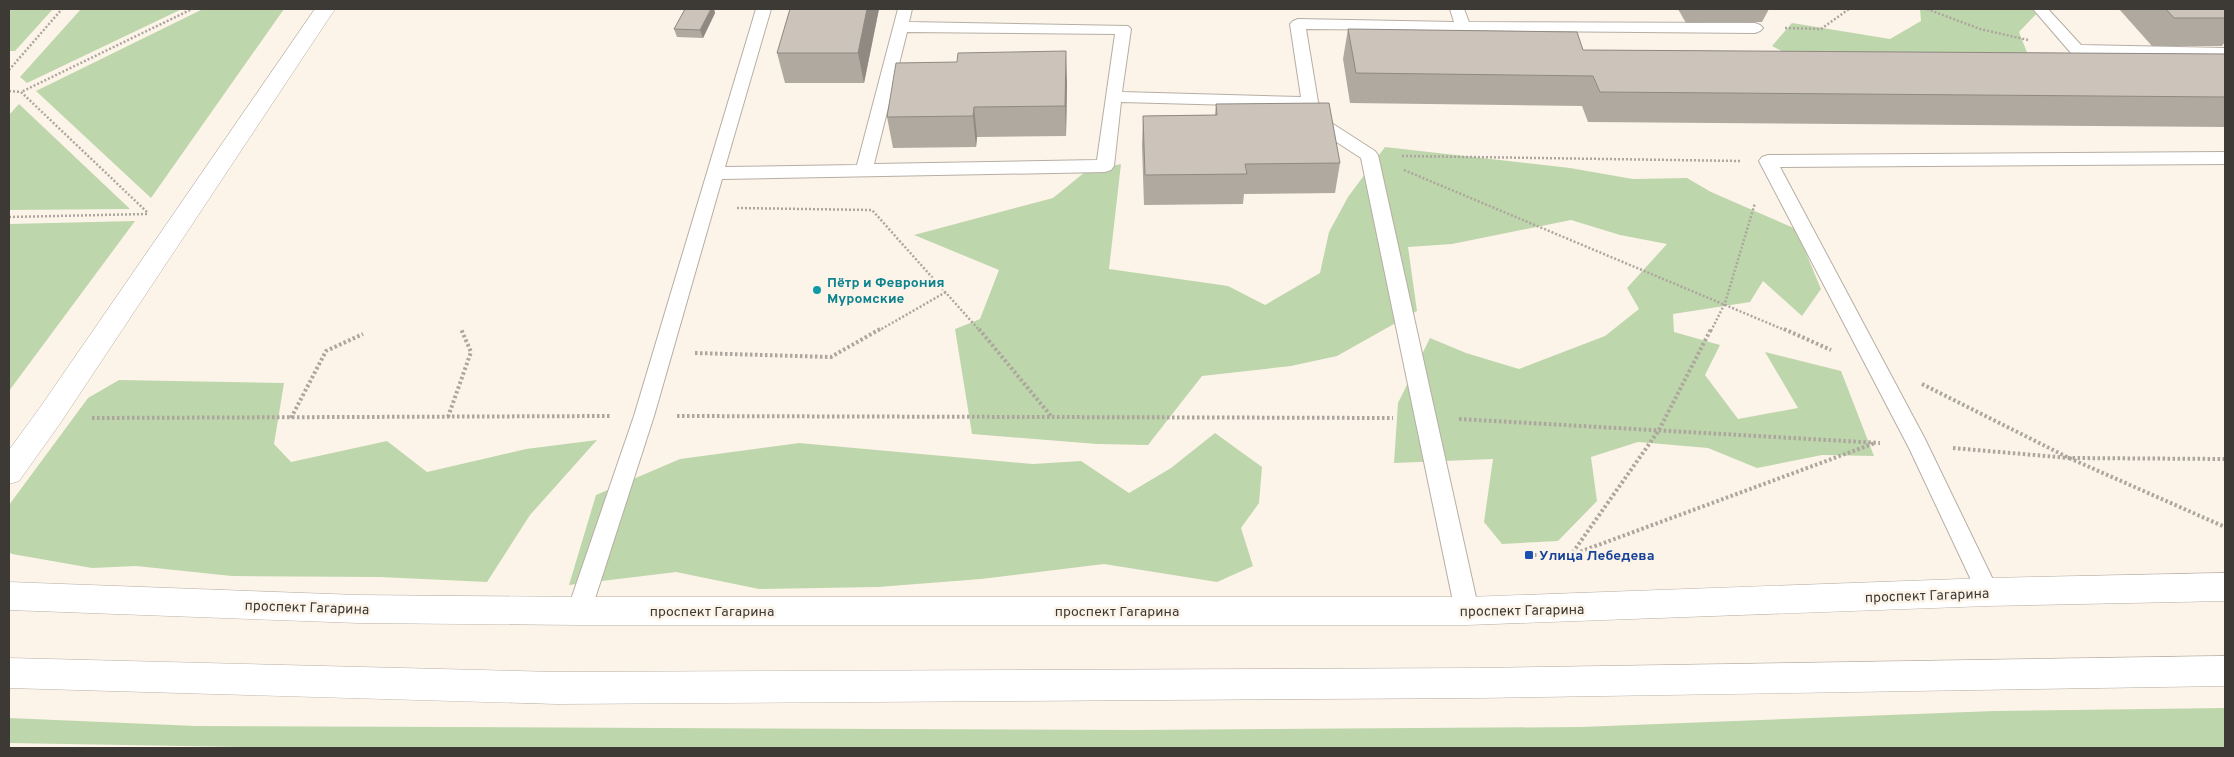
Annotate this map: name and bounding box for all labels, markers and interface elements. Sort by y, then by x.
place label: Пётр и Феврония Муромские [827,275,945,308]
marker: Пётр и Феврония Муромские [811,284,823,296]
place label: Улица Лебедева [1539,548,1654,565]
marker: Улица Лебедева [1523,549,1535,561]
street label: проспект Гагарина [1864,586,1990,607]
street label: проспект Гагарина [244,598,370,619]
street label: проспект Гагарина [1460,602,1584,621]
street label: проспект Гагарина [650,604,774,621]
street label: проспект Гагарина [1055,604,1179,621]

